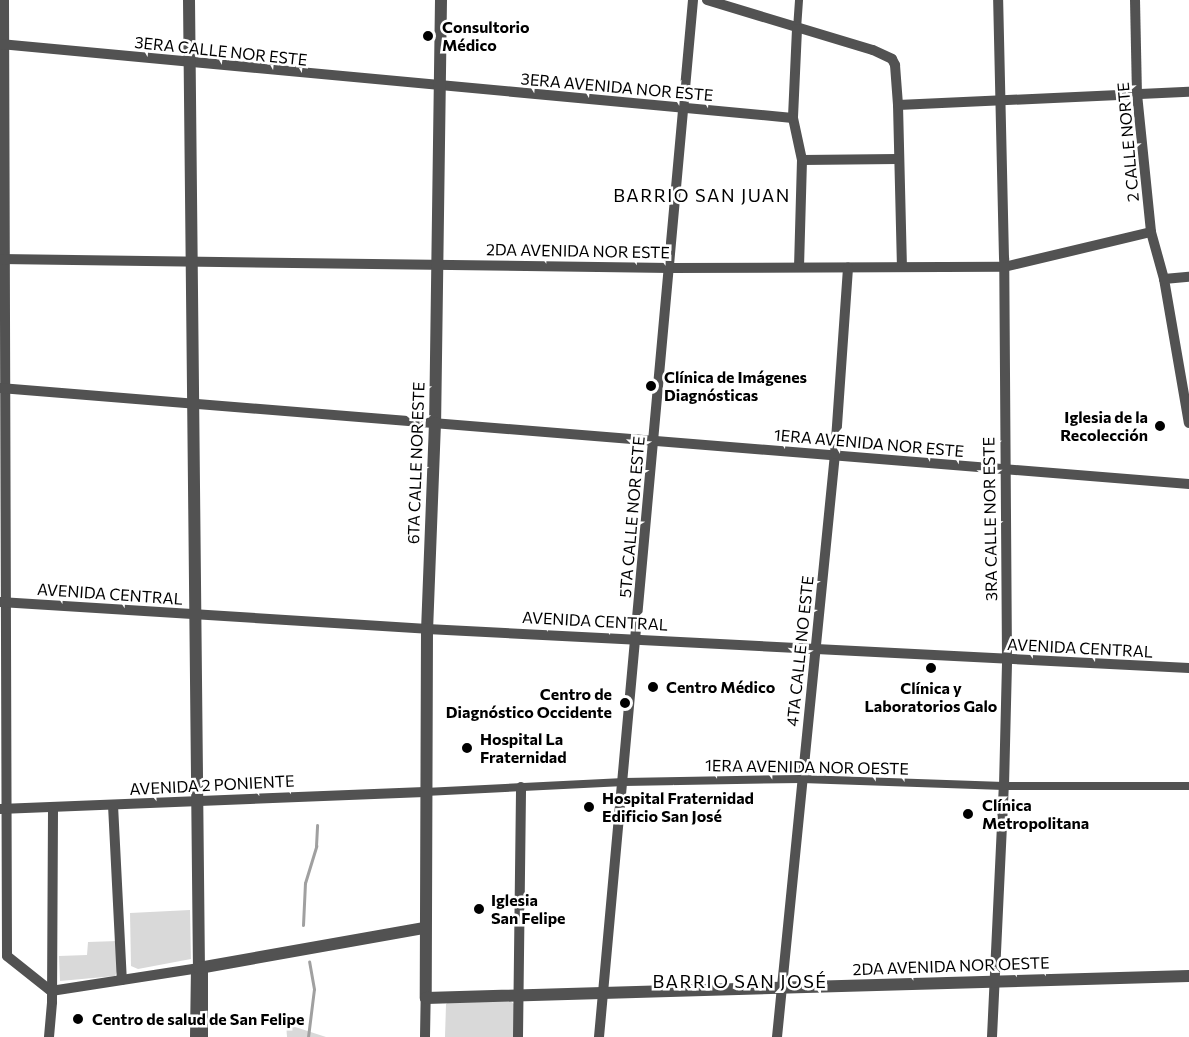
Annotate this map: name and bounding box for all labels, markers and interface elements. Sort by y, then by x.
place label: Consultorio Médico [442,17,530,55]
marker: Consultorio Médico [419,27,437,45]
street label: 3ERA CALLE NOR ESTE [134,32,308,70]
street label: 3ERA AVENIDA NOR ESTE [520,69,714,105]
street label: 2 CALLE NORTE [1113,81,1143,203]
district label: BARRIO SAN JUAN [613,184,791,206]
street label: 2DA AVENIDA NOR ESTE [486,240,670,262]
place label: Clínica de Imágenes Diagnósticas [664,367,807,405]
marker: Clínica de Imágenes Diagnósticas [642,377,660,395]
street label: 6TA CALLE NOR ESTE [404,382,428,544]
place label: Iglesia de la Recolección [1060,407,1148,445]
marker: Iglesia de la Recolección [1153,419,1167,433]
street label: 1ERA AVENIDA NOR ESTE [773,425,965,461]
street label: 5TA CALLE NOR ESTE [615,435,649,599]
street label: 3RA CALLE NOR ESTE [979,437,1001,601]
street label: 4TA CALLE NO ESTE [783,575,817,727]
street label: AVENIDA CENTRAL [37,579,183,609]
street label: AVENIDA CENTRAL [522,608,668,634]
street label: AVENIDA CENTRAL [1007,635,1153,661]
marker: Clínica y Laboratorios Galo [922,659,940,677]
place label: Centro Médico [666,677,775,697]
marker: Centro Médico [644,678,662,696]
place label: Clínica y Laboratorios Galo [865,678,997,716]
place label: Centro de Diagnóstico Occidente [446,684,612,722]
marker: Centro de Diagnóstico Occidente [616,694,634,712]
place label: Hospital La Fraternidad [480,729,567,767]
marker: Hospital La Fraternidad [458,739,476,757]
street label: 1ERA AVENIDA NOR OESTE [705,756,909,778]
street label: AVENIDA 2 PONIENTE [129,771,295,799]
place label: Hospital Fraternidad Edificio San José [602,788,754,826]
place label: Clínica Metropolitana [982,795,1089,833]
marker: Hospital Fraternidad Edificio San José [580,798,598,816]
marker: Clínica Metropolitana [959,805,977,823]
place label: Iglesia San Felipe [491,890,566,928]
marker: Iglesia San Felipe [472,902,486,916]
street label: 2DA AVENIDA NOR OESTE [852,953,1050,979]
district label: BARRIO SAN JOSÉ [653,970,827,992]
place label: Centro de salud de San Felipe [92,1009,304,1029]
marker: Centro de salud de San Felipe [69,1010,87,1028]

